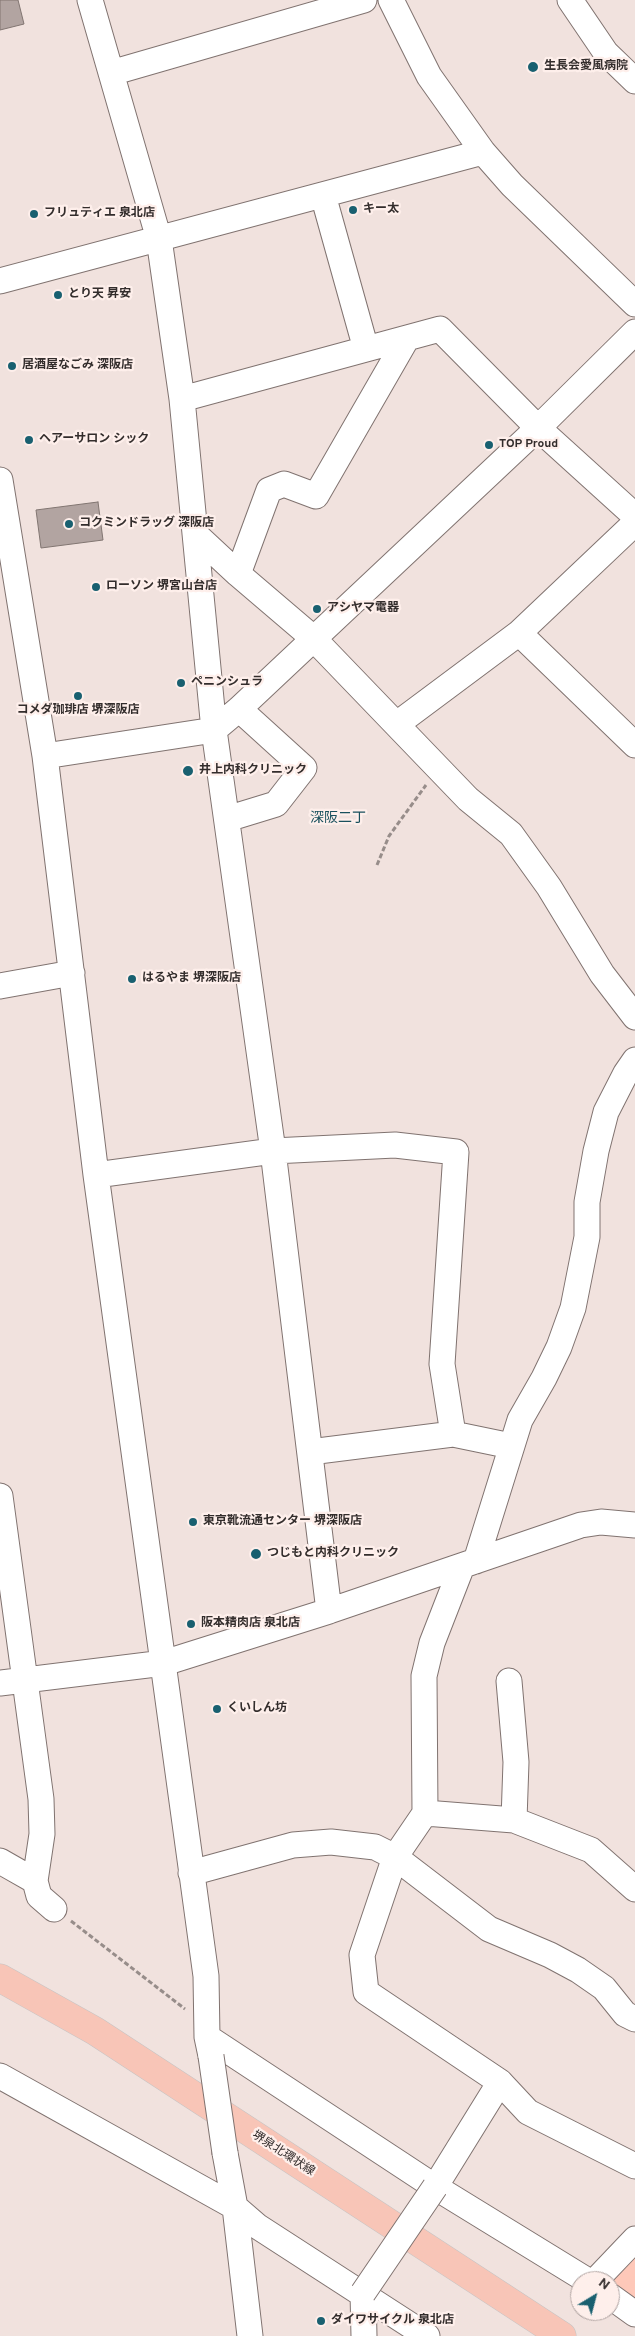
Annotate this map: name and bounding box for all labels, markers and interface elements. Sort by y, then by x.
marker: 生長会愛風病院 [526,60,540,74]
place label: 生長会愛風病院 [544,60,628,74]
place label: キー太 [363,203,399,217]
marker: キー太 [347,204,359,216]
place label: フリュティエ 泉北店 [44,207,155,221]
marker: フリュティエ 泉北店 [28,208,40,220]
place label: とり天 昇安 [68,288,131,302]
marker: とり天 昇安 [52,289,64,301]
place label: 居酒屋なごみ 深阪店 [22,359,133,373]
marker: 居酒屋なごみ 深阪店 [6,360,18,372]
place label: ヘアーサロン シック [39,433,149,447]
marker: ヘアーサロン シック [23,434,35,446]
place label: TOP Proud [499,438,558,452]
marker: TOP Proud [483,439,495,451]
place label: コクミンドラッグ 深阪店 [79,517,214,531]
marker: コクミンドラッグ 深阪店 [63,518,75,530]
place label: ローソン 堺宮山台店 [106,580,217,594]
marker: ローソン 堺宮山台店 [90,581,102,593]
place label: アシヤマ電器 [327,602,399,616]
marker: アシヤマ電器 [311,603,323,615]
place label: ペニンシュラ [191,676,263,690]
marker: ペニンシュラ [175,677,187,689]
marker: コメダ珈琲店 堺深阪店 [72,690,84,702]
place label: コメダ珈琲店 堺深阪店 [17,704,139,718]
marker: 井上内科クリニック [181,764,195,778]
place label: 井上内科クリニック [199,764,307,778]
district label: 深阪二丁 [310,811,366,827]
place label: はるやま 堺深阪店 [142,972,241,986]
marker: はるやま 堺深阪店 [126,973,138,985]
place label: 東京靴流通センター 堺深阪店 [203,1515,362,1529]
marker: 東京靴流通センター 堺深阪店 [187,1516,199,1528]
marker: つじもと内科クリニック [249,1547,263,1561]
place label: つじもと内科クリニック [267,1547,399,1561]
place label: 阪本精肉店 泉北店 [201,1617,300,1631]
marker: 阪本精肉店 泉北店 [185,1618,197,1630]
place label: くいしん坊 [227,1702,287,1716]
marker: くいしん坊 [211,1703,223,1715]
street label: 堺泉北環状線 [249,2128,317,2180]
north arrow [570,2271,620,2321]
text: N [595,2275,613,2294]
place label: ダイワサイクル 泉北店 [331,2314,454,2328]
marker: ダイワサイクル 泉北店 [315,2315,327,2327]

